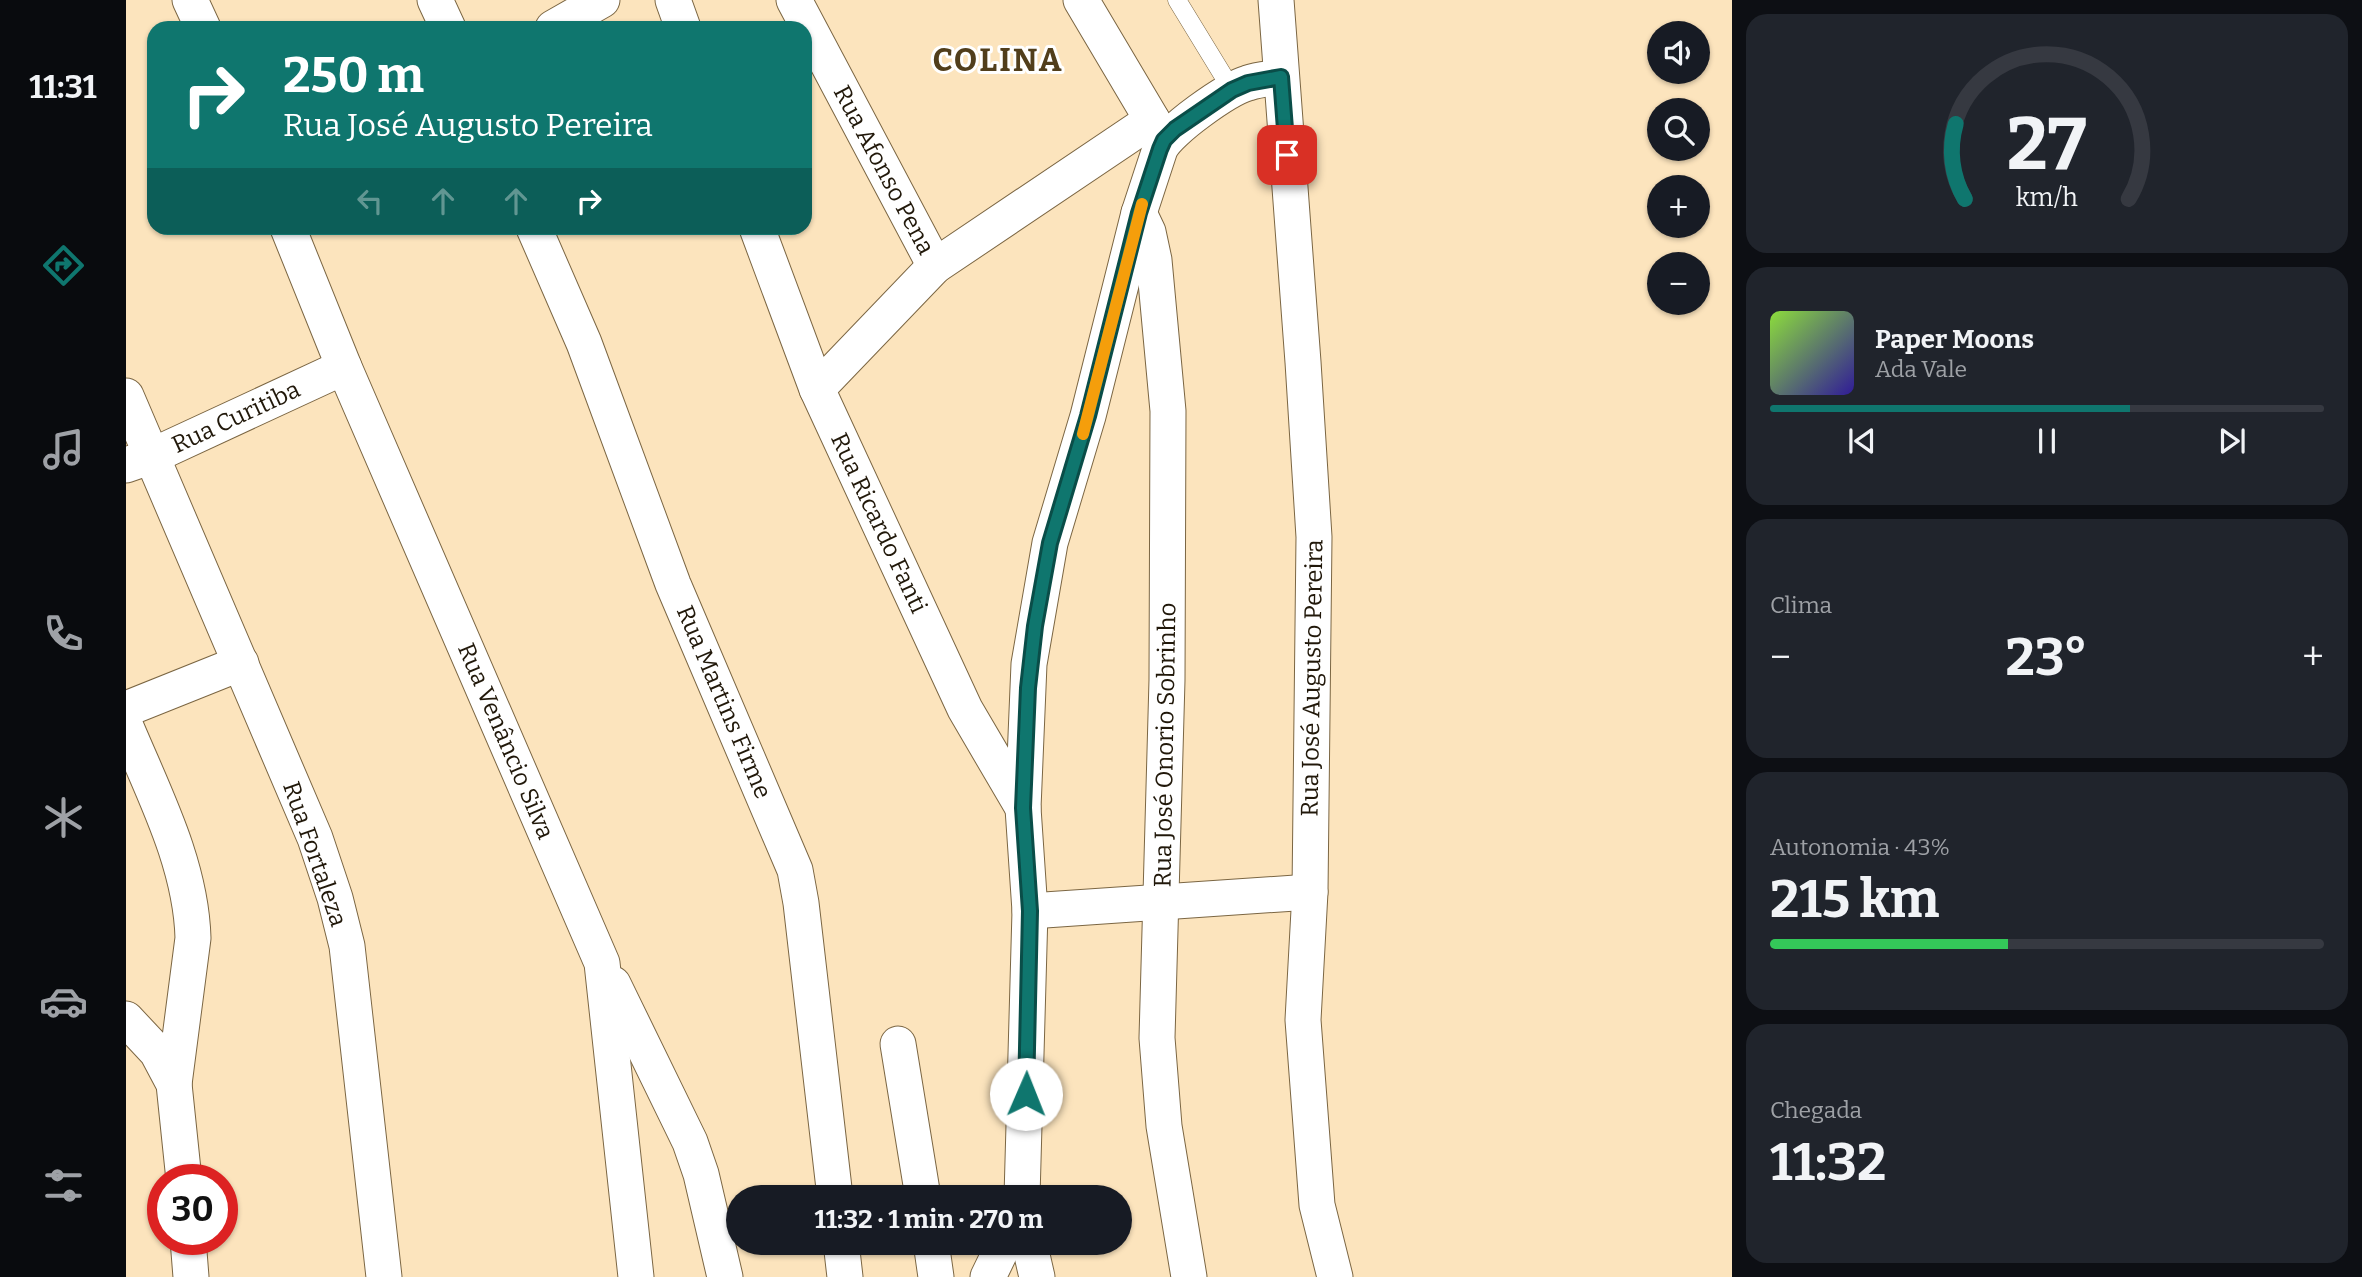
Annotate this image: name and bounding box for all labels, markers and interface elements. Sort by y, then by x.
map controls [1647,21,1710,315]
button: sound [1647,21,1710,84]
district label: COLINA [932,41,1064,79]
text: 250 m [283,46,424,105]
icon: right [168,49,259,140]
text: 11:31 [29,68,97,106]
street label: Rua Afonso Pena [828,81,940,259]
button: search [1647,98,1710,161]
text: 27 [2007,102,2087,189]
text: Rua José Augusto Pereira [283,106,653,144]
pin [1257,125,1317,185]
icon: arrive [1268,136,1306,174]
button: + [1647,175,1710,238]
icon: left [351,182,389,220]
icon: ahead [424,182,462,220]
icon: ahead [497,182,535,220]
icon: right [570,182,608,220]
text: km/h [2016,183,2078,213]
icon: directions [39,241,88,290]
button: − [1647,252,1710,315]
text: Paper Moons [1875,324,2034,355]
text: Ada Vale [1875,355,1967,383]
street label: Rua Curitiba [167,375,305,459]
icon: previous [1843,422,1881,460]
icon: pause [2028,422,2066,460]
icon: next [2213,422,2251,460]
icon: music [39,425,88,474]
street label: Rua Ricardo Fanti [825,428,933,618]
street label: Rua José Augusto Pereira [1296,539,1328,817]
text: Clima [1770,591,1832,619]
street label: Rua Martins Firme [671,601,777,803]
street label: Rua José Onorio Sobrinho [1149,602,1181,888]
icon: phone [39,609,88,658]
text: 23° [2006,626,2088,689]
text: − [1770,634,1791,680]
text: + [2302,634,2324,680]
street label: Rua Venâncio Silva [452,639,560,843]
street label: Rua Fortaleza [277,778,353,930]
icon: climate [39,793,88,842]
text: Autonomia · 43% [1770,833,1950,861]
text: 215 km [1770,868,1939,931]
icon: car [39,977,88,1026]
position arrow [989,1057,1063,1131]
text: Chegada [1770,1096,1862,1124]
text: 11:32 [1770,1131,1886,1194]
icon: filters [39,1161,88,1210]
speed limit sign: 30 [147,1164,238,1255]
text: 11:32 · 1 min · 270 m [815,1204,1043,1235]

